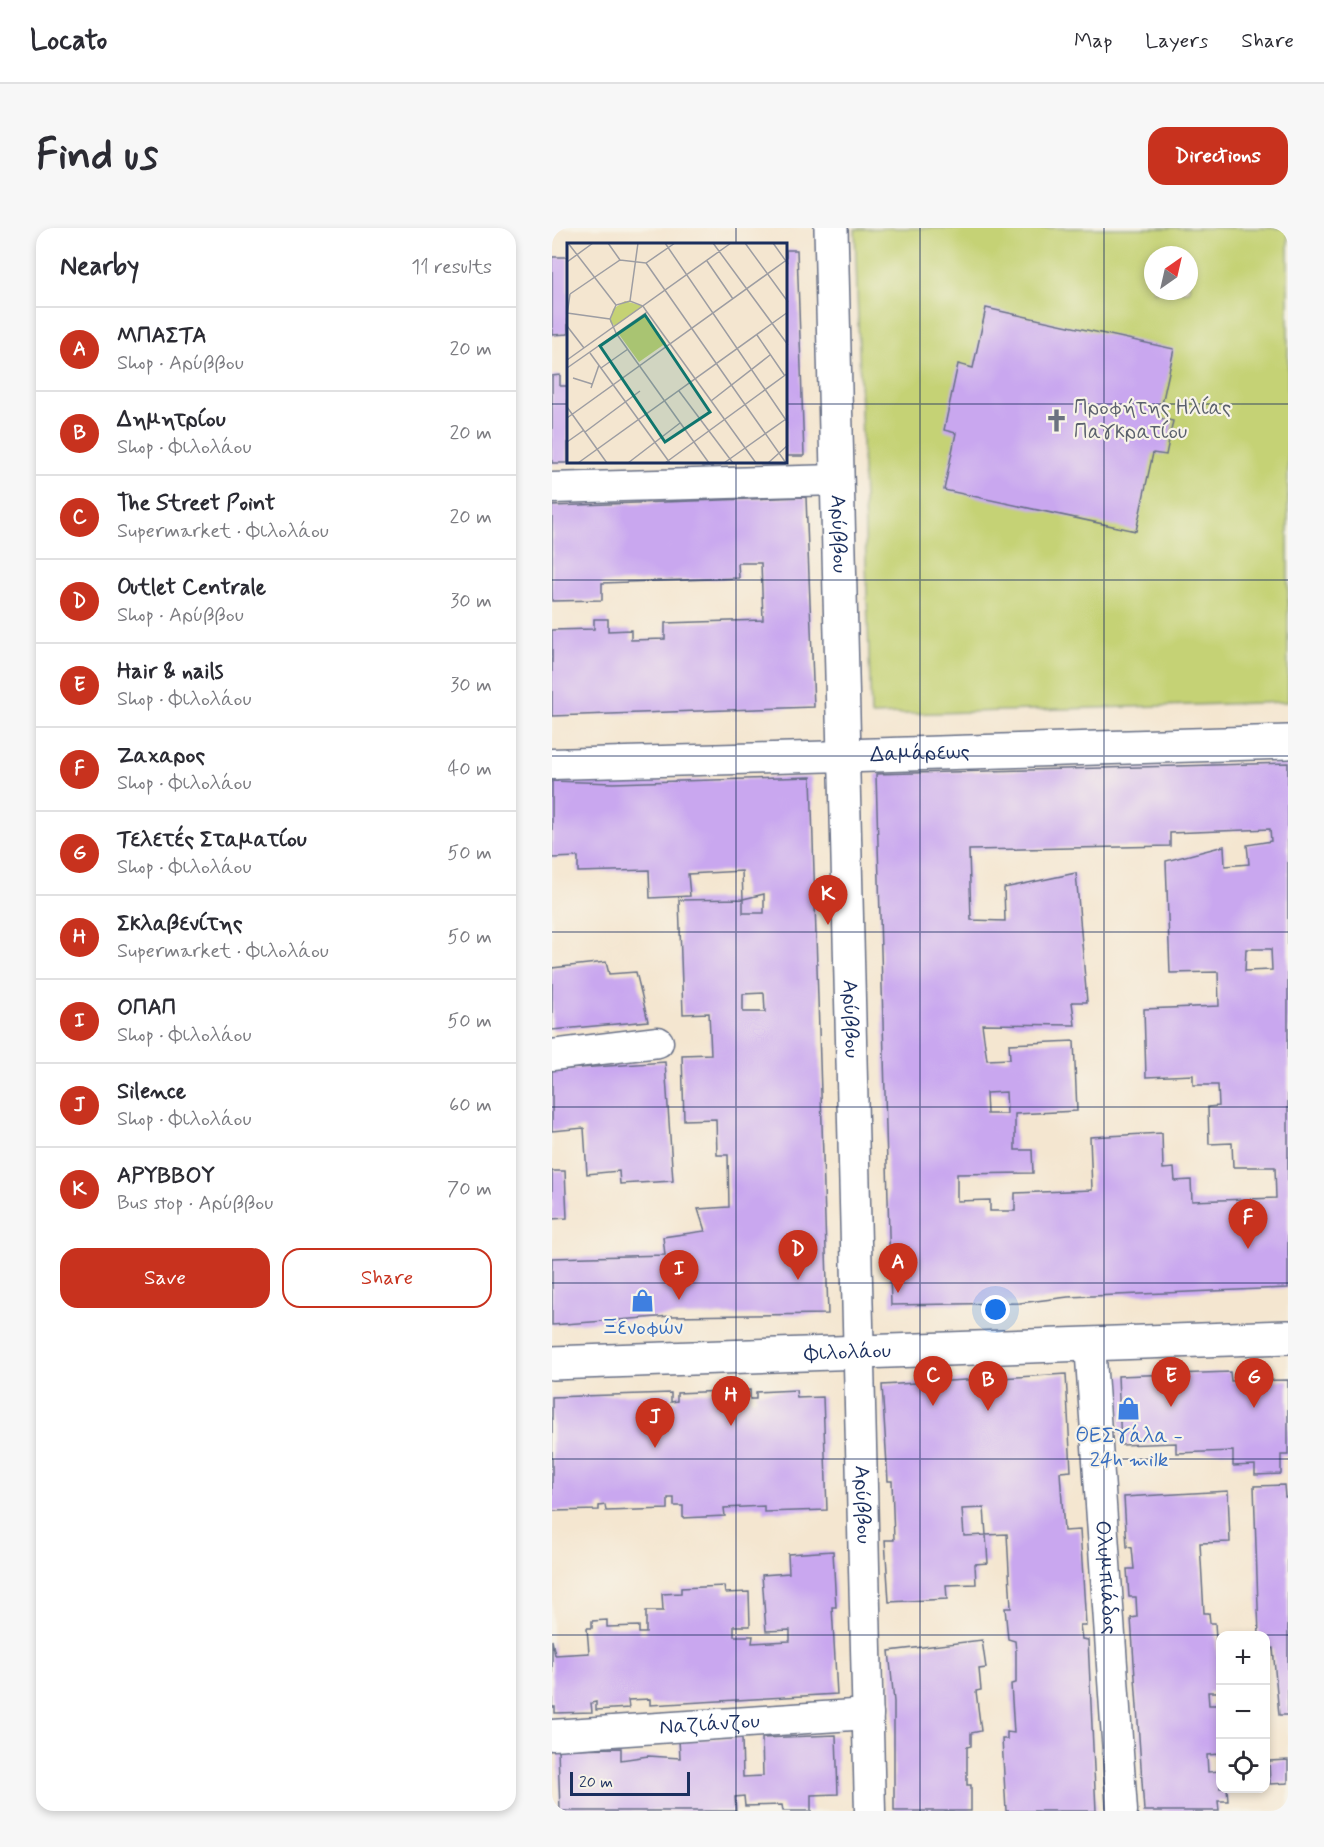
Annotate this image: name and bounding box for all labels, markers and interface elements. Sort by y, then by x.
text: Locato [30,23,107,60]
text: Map [1074,27,1112,55]
text: Layers [1145,27,1208,55]
text: Share [1241,27,1294,55]
button: Directions [1148,127,1288,185]
text: Find us [36,129,158,184]
inset map [567,243,788,464]
north arrow [1144,246,1198,300]
text: Nearby [60,250,139,284]
text: 11 results [411,254,492,281]
text: ΜΠΑΣΤΑ [117,322,207,350]
text: A [73,336,86,363]
text: 20 m [449,336,492,363]
text: Shop · Αρύββου [117,350,244,377]
place label: Προφήτης Ηλίας Παγκρατίου [1074,394,1231,446]
text: Δημητρίου [117,406,226,434]
church icon: Προφήτης Ηλίας Παγκρατίου [1043,407,1069,433]
text: B [73,420,86,447]
text: 20 m [449,420,492,447]
text: Shop · Φιλολάου [117,434,251,461]
text: The Street Point [117,490,276,518]
street label: Αρύββου [824,494,853,573]
text: C [72,504,87,531]
text: 20 m [449,504,492,531]
text: Supermarket · Φιλολάου [117,518,329,545]
text: Outlet Centrale [117,574,266,602]
text: D [73,588,86,615]
text: 30 m [450,588,492,615]
text: Shop · Αρύββου [117,602,244,629]
text: Hair & nails [117,658,223,686]
text: E [74,672,85,699]
text: 30 m [450,672,492,699]
text: Shop · Φιλολάου [117,686,251,713]
street label: Δαμάρεως [870,738,970,769]
text: Ζαχαρος [117,742,205,770]
text: F [74,756,85,783]
text: 40 m [448,756,492,783]
text: Shop · Φιλολάου [117,770,251,797]
text: Τελετές Σταματίου [117,826,307,854]
text: G [73,840,86,867]
text: 50 m [447,840,492,867]
text: Shop · Φιλολάου [117,854,251,881]
pin: K [808,876,848,925]
text: Σκλαβενίτης [117,910,243,938]
text: H [73,924,86,951]
text: 50 m [447,924,492,951]
text: Supermarket · Φιλολάου [117,938,329,965]
street label: Αρύββου [836,979,865,1058]
text: ΟΠΑΠ [117,994,176,1022]
text: I [74,1008,85,1035]
text: 50 m [447,1008,492,1035]
text: Shop · Φιλολάου [117,1022,251,1049]
text: Silence [117,1078,186,1106]
text: J [74,1092,85,1119]
text: 60 m [449,1092,492,1119]
text: Shop · Φιλολάου [117,1106,251,1133]
text: ΑΡΥΒΒΟΥ [117,1162,215,1190]
text: K [72,1176,87,1203]
text: 70 m [447,1176,492,1203]
text: Bus stop · Αρύββου [117,1190,273,1217]
pin: F [1228,1200,1268,1249]
pin: D [778,1230,818,1280]
pin: A [878,1244,918,1293]
button: Save [60,1248,270,1308]
button: Share [282,1248,492,1308]
pin: I [660,1250,698,1300]
shop icon: Ξενοφών [629,1287,655,1313]
your location [981,1295,1010,1324]
place label: Ξενοφών [601,1314,683,1342]
street label: Φιλολάου [803,1337,892,1368]
pin: C [914,1356,952,1406]
pin: E [1152,1358,1190,1407]
pin: G [1234,1358,1274,1408]
pin: B [968,1362,1008,1411]
pin: H [712,1376,750,1426]
shop icon: ΘΕΣγάλα - 24h milk [1116,1395,1142,1421]
pin: J [636,1398,674,1448]
place label: ΘΕΣγάλα - 24h milk [1075,1422,1183,1474]
street label: Αρύββου [847,1465,877,1544]
street label: Ολυμπιάδος [1088,1519,1124,1635]
map controls [1216,1631,1270,1793]
button: + [1216,1631,1270,1685]
button: − [1216,1685,1270,1739]
street label: Ναζιάνζου [659,1707,761,1742]
button: locate [1216,1739,1270,1793]
scale bar [570,1769,690,1796]
text: 20 m [579,1772,613,1793]

